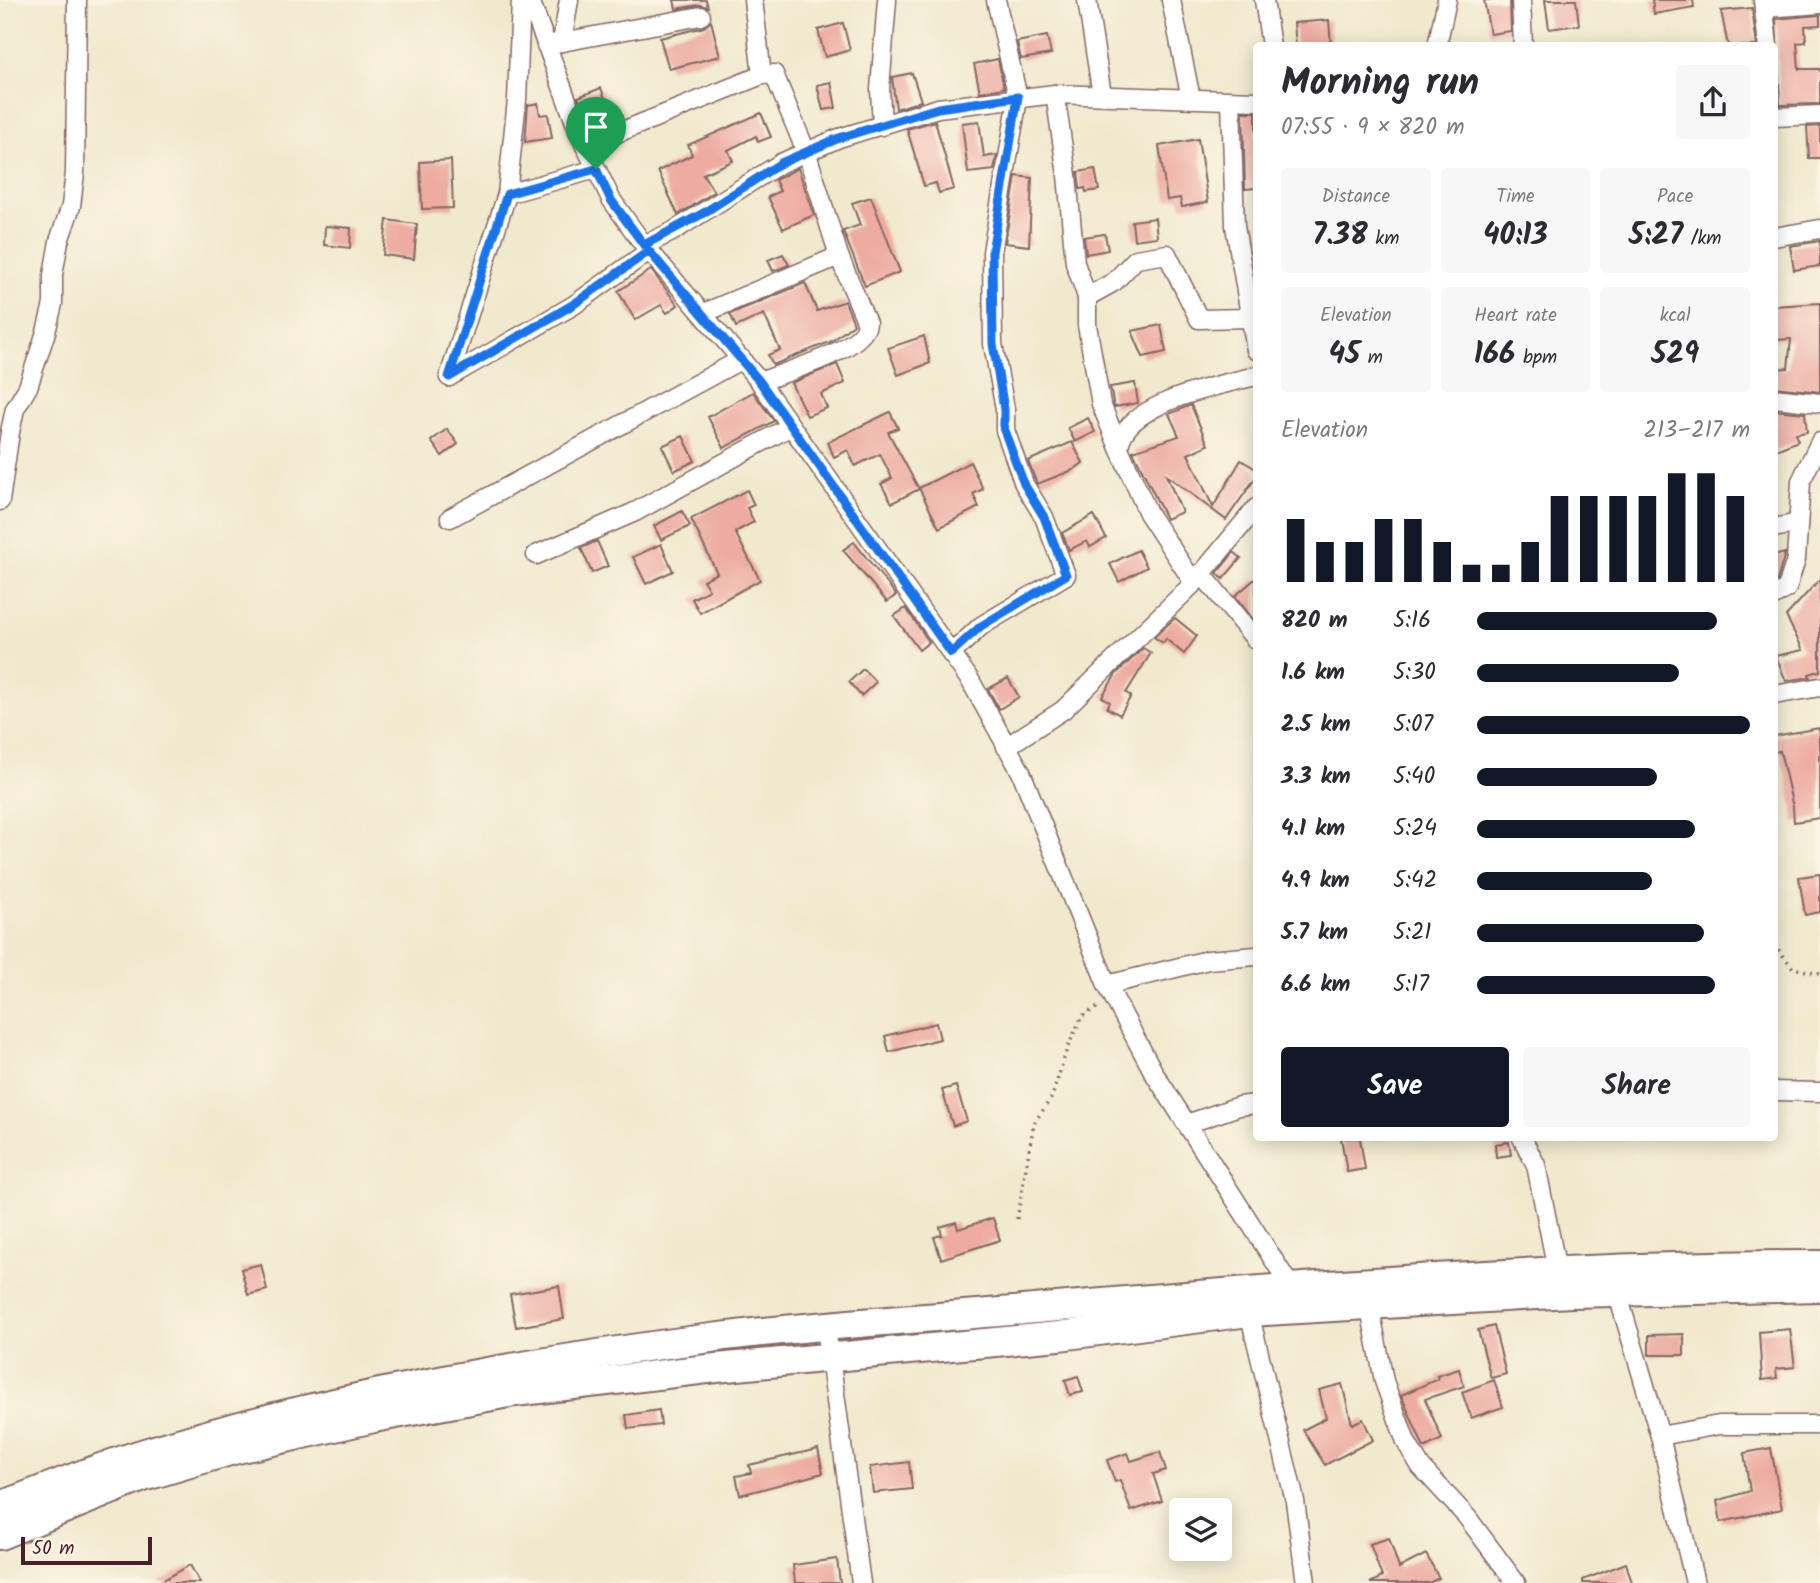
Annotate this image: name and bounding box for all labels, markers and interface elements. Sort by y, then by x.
text: Morning run [1281,54,1479,114]
button: share [1676,65,1750,139]
pin [566,97,626,169]
icon: arrive [577,108,615,146]
text: 07:55 · 9 × 820 m [1281,110,1465,146]
text: Distance [1322,182,1390,212]
text: Time [1496,182,1535,212]
text: Pace [1657,182,1693,212]
text: 7.38 [1312,212,1368,260]
text: 40:13 [1483,212,1548,260]
text: 5:27 [1629,212,1683,260]
text: km [1368,224,1399,254]
text: /km [1683,224,1721,254]
text: Elevation [1320,301,1392,331]
text: Heart rate [1474,301,1557,331]
text: kcal [1660,301,1691,331]
text: 45 [1329,331,1360,379]
text: 166 [1474,331,1515,379]
text: 529 [1651,331,1699,379]
text: m [1360,343,1383,373]
text: bpm [1515,343,1557,373]
text: Elevation [1281,413,1368,449]
text: 213–217 m [1644,413,1750,449]
text: 820 m [1281,603,1347,639]
text: 5:16 [1393,603,1431,639]
text: 1.6 km [1281,655,1345,691]
text: 5:30 [1393,655,1436,691]
text: 2.5 km [1281,707,1351,743]
text: 5:07 [1393,707,1433,743]
text: 3.3 km [1281,759,1351,795]
text: 5:40 [1393,759,1435,795]
text: 4.1 km [1281,811,1345,847]
text: 5:24 [1393,811,1437,847]
text: 4.9 km [1281,863,1350,899]
text: 5:42 [1393,863,1437,899]
text: 5.7 km [1281,915,1348,951]
text: 5:21 [1393,915,1432,951]
text: 6.6 km [1281,967,1350,1003]
text: 5:17 [1393,967,1429,1003]
button: Save [1281,1047,1509,1127]
button: Share [1523,1047,1750,1127]
map controls [1169,1498,1232,1561]
button: layers [1169,1498,1232,1561]
scale bar [21,1534,152,1566]
text: 50 m [32,1534,74,1564]

